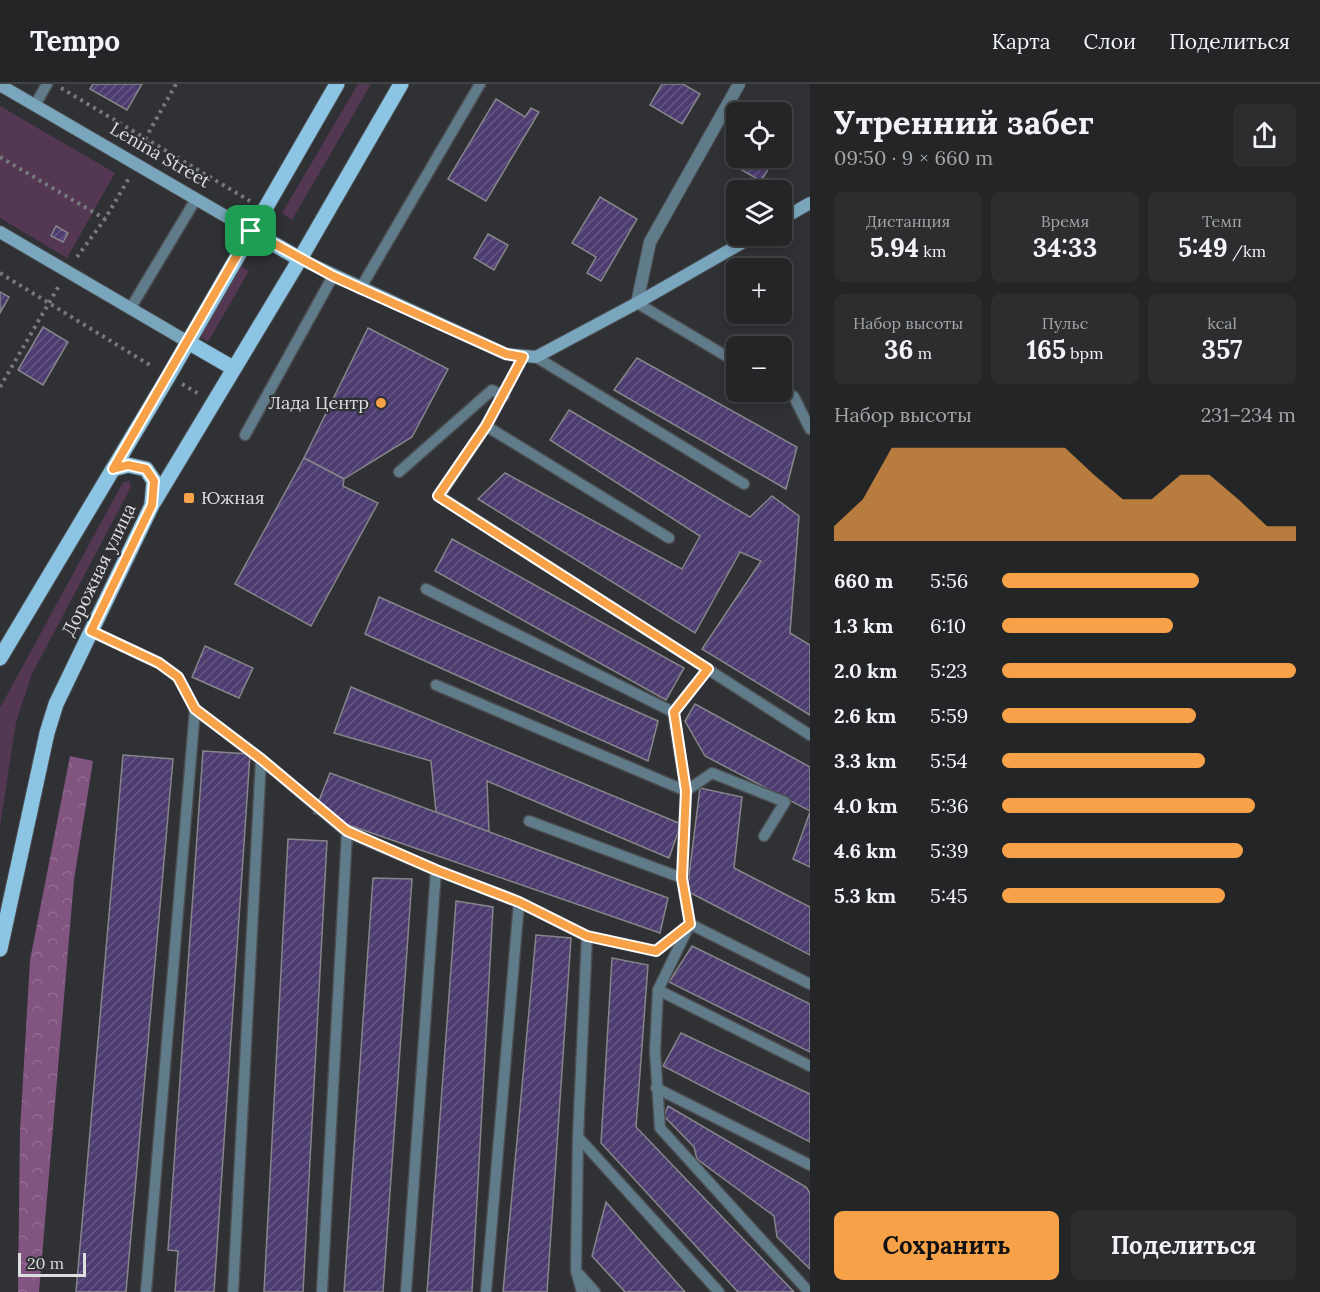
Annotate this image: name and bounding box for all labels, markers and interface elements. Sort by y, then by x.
text: Tempo [30,23,120,59]
text: Карта [992,28,1051,55]
text: Слои [1084,28,1136,55]
text: Поделиться [1169,28,1290,55]
text: Утренний забег [834,101,1094,143]
map controls [726,102,792,402]
button: locate [726,102,792,168]
button: share [1233,104,1296,167]
street label: Lenina Street [106,117,215,193]
text: 09:50 · 9 × 660 m [834,145,993,170]
button: layers [726,180,792,246]
pin [225,205,276,256]
text: Дистанция [866,211,950,231]
text: Время [1041,211,1089,231]
text: Темп [1202,211,1242,231]
icon: arrive [234,214,267,247]
text: 5.94 [870,231,919,264]
text: 34:33 [1033,231,1097,264]
text: 5:49 [1178,231,1228,264]
text: km [919,241,946,261]
text: /km [1228,241,1266,261]
button: + [726,258,792,324]
text: Набор высоты [853,313,963,333]
text: Пульс [1042,313,1088,333]
text: kcal [1207,313,1237,333]
text: 36 [884,333,914,366]
text: 165 [1027,333,1066,366]
text: 357 [1202,333,1242,366]
button: − [726,336,792,402]
text: m [914,343,932,363]
text: bpm [1066,343,1103,363]
place label: Лада Центр [268,391,369,414]
marker: Лада Центр [374,396,388,410]
text: Набор высоты [834,402,972,427]
text: 231–234 m [1201,402,1296,427]
place label: Южная [201,486,265,509]
marker: Южная [182,491,196,505]
street label: Дорожная улица [56,500,141,640]
text: 660 m [834,568,893,593]
text: 5:56 [930,568,968,593]
text: 1.3 km [834,613,894,638]
text: 6:10 [930,613,966,638]
text: 2.0 km [834,658,897,683]
text: 5:23 [930,658,967,683]
text: 2.6 km [834,703,896,728]
text: 5:59 [930,703,968,728]
text: 3.3 km [834,748,897,773]
text: 5:54 [930,748,968,773]
text: 4.0 km [834,793,898,818]
text: 5:36 [930,793,969,818]
text: 4.6 km [834,838,897,863]
text: 5:39 [930,838,969,863]
text: 5.3 km [834,883,896,908]
text: 5:45 [930,883,968,908]
button: Сохранить [834,1211,1059,1280]
button: Поделиться [1071,1211,1296,1280]
scale bar [18,1250,86,1278]
text: 20 m [27,1253,64,1273]

